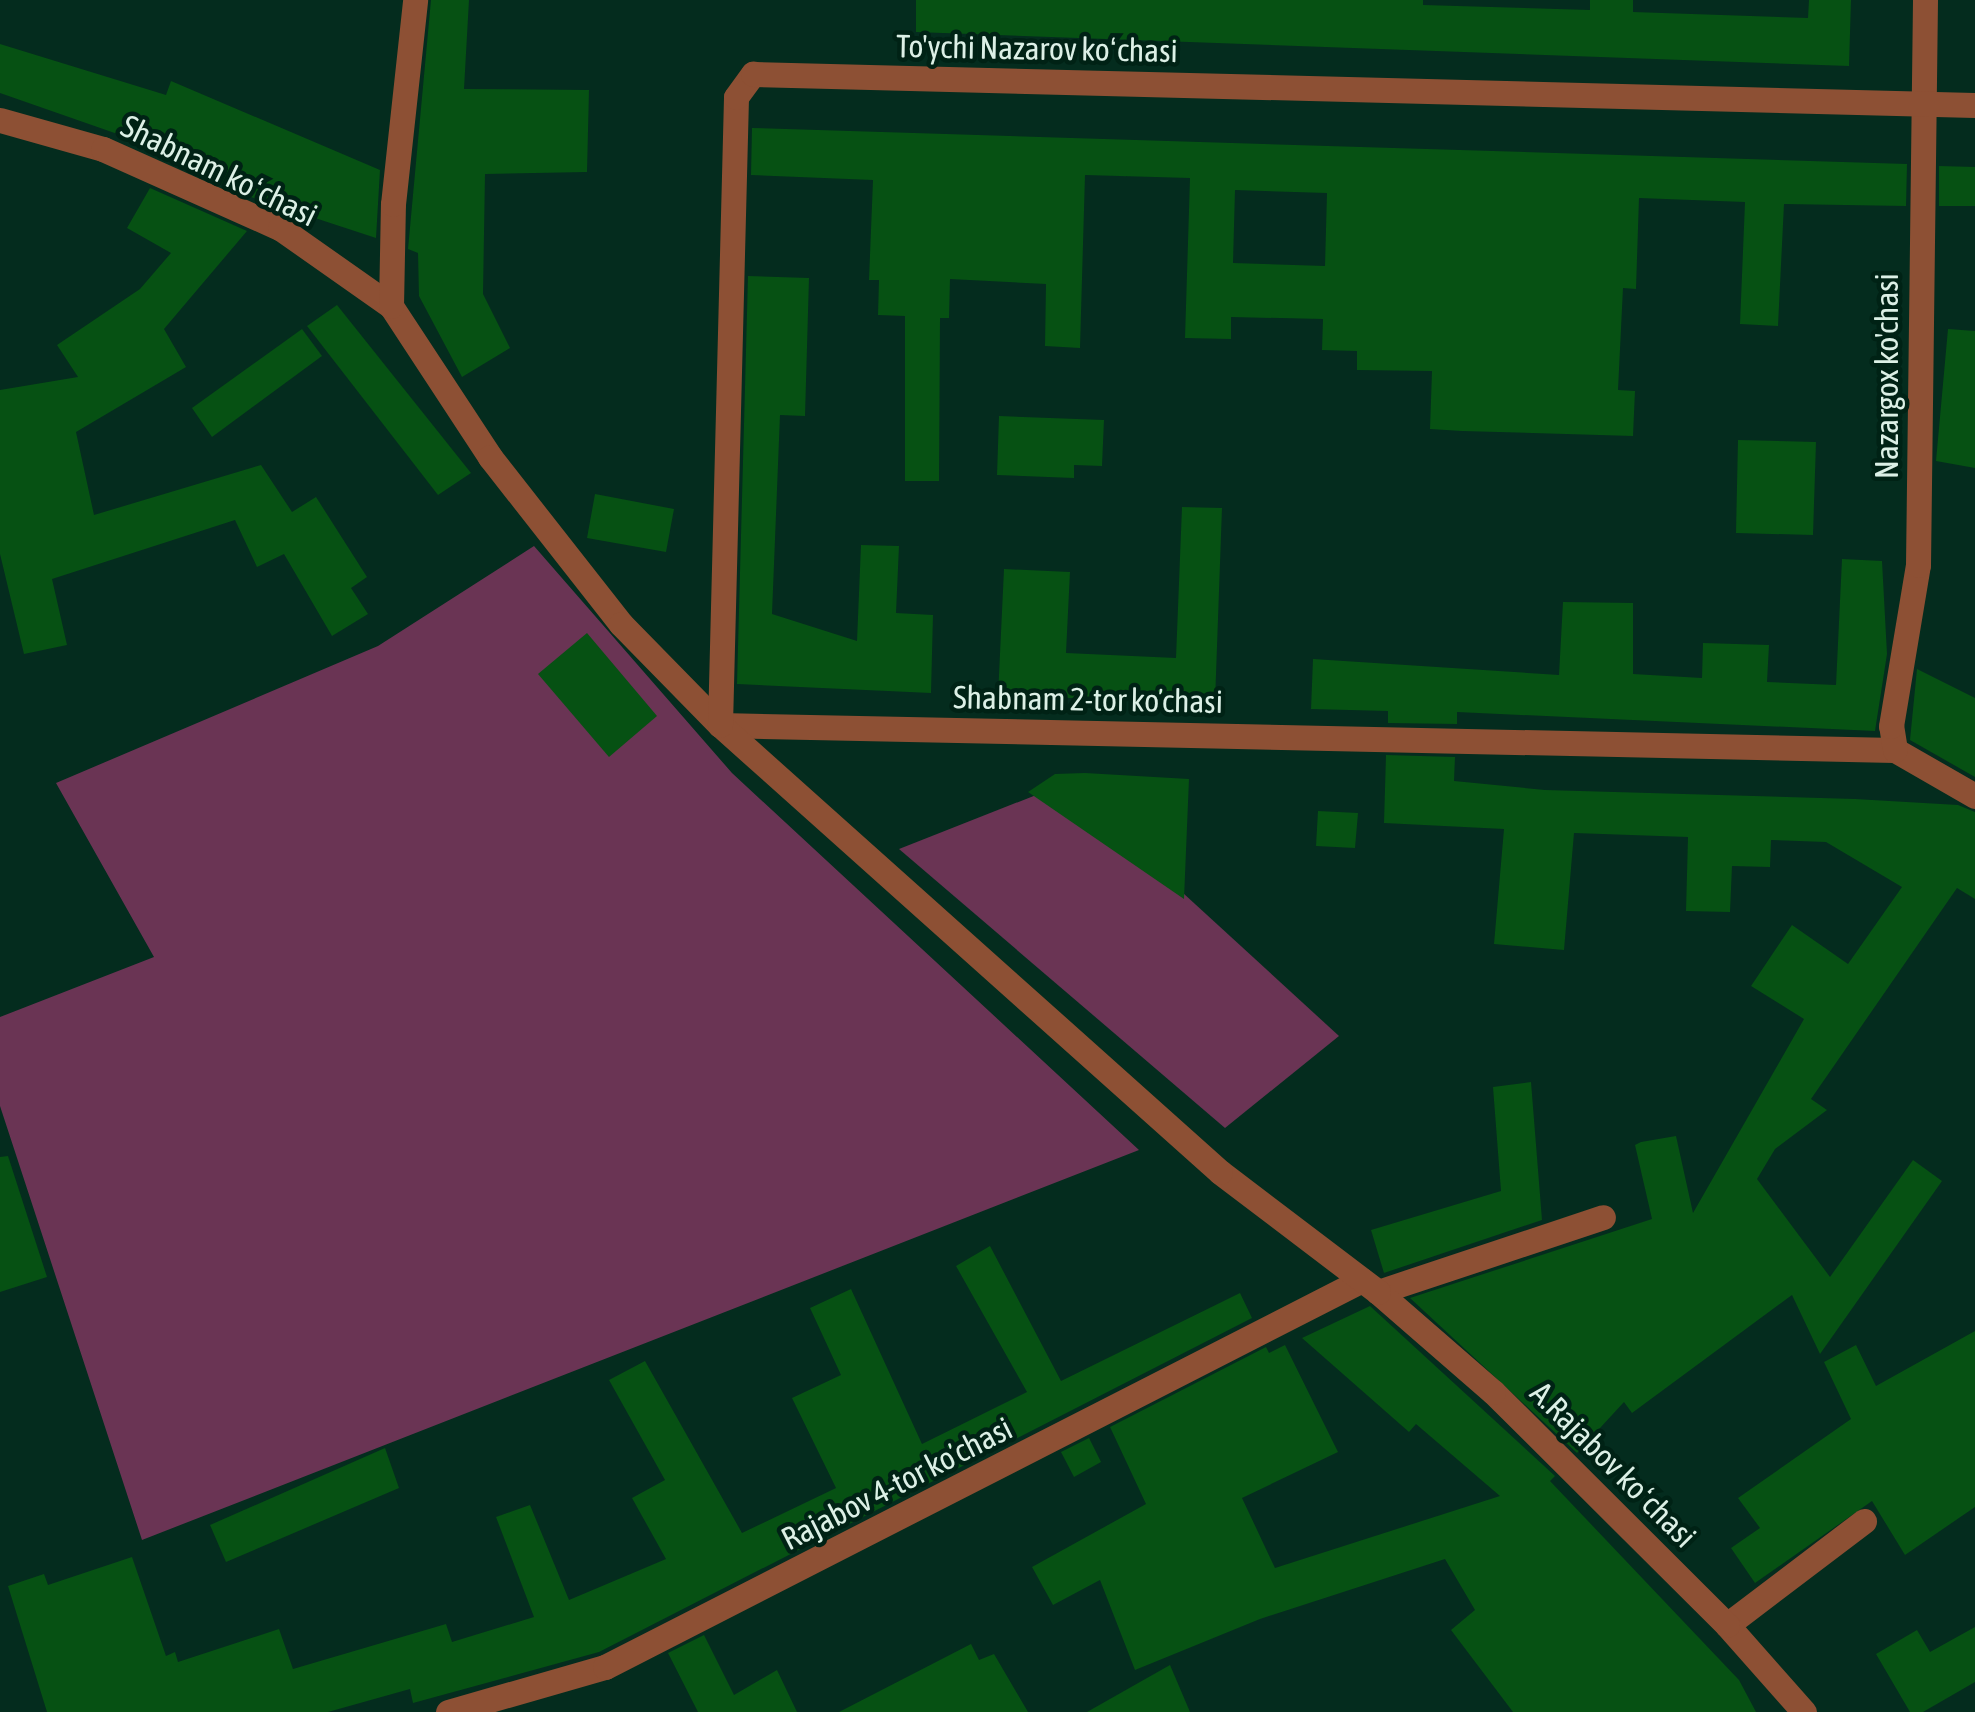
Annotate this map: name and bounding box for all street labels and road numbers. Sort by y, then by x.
street label: To'ychi Nazarov koʻchasi [896,27,1178,71]
street label: Shabnam koʻchasi [115,107,323,235]
street label: Nazargox ko'chasi [1868,273,1906,479]
street label: Shabnam 2-tor koʼchasi [953,678,1223,722]
street label: A.Rajabov koʻchasi [1522,1374,1704,1556]
street label: Rajabov 4-tor koʼchasi [775,1409,1019,1559]

